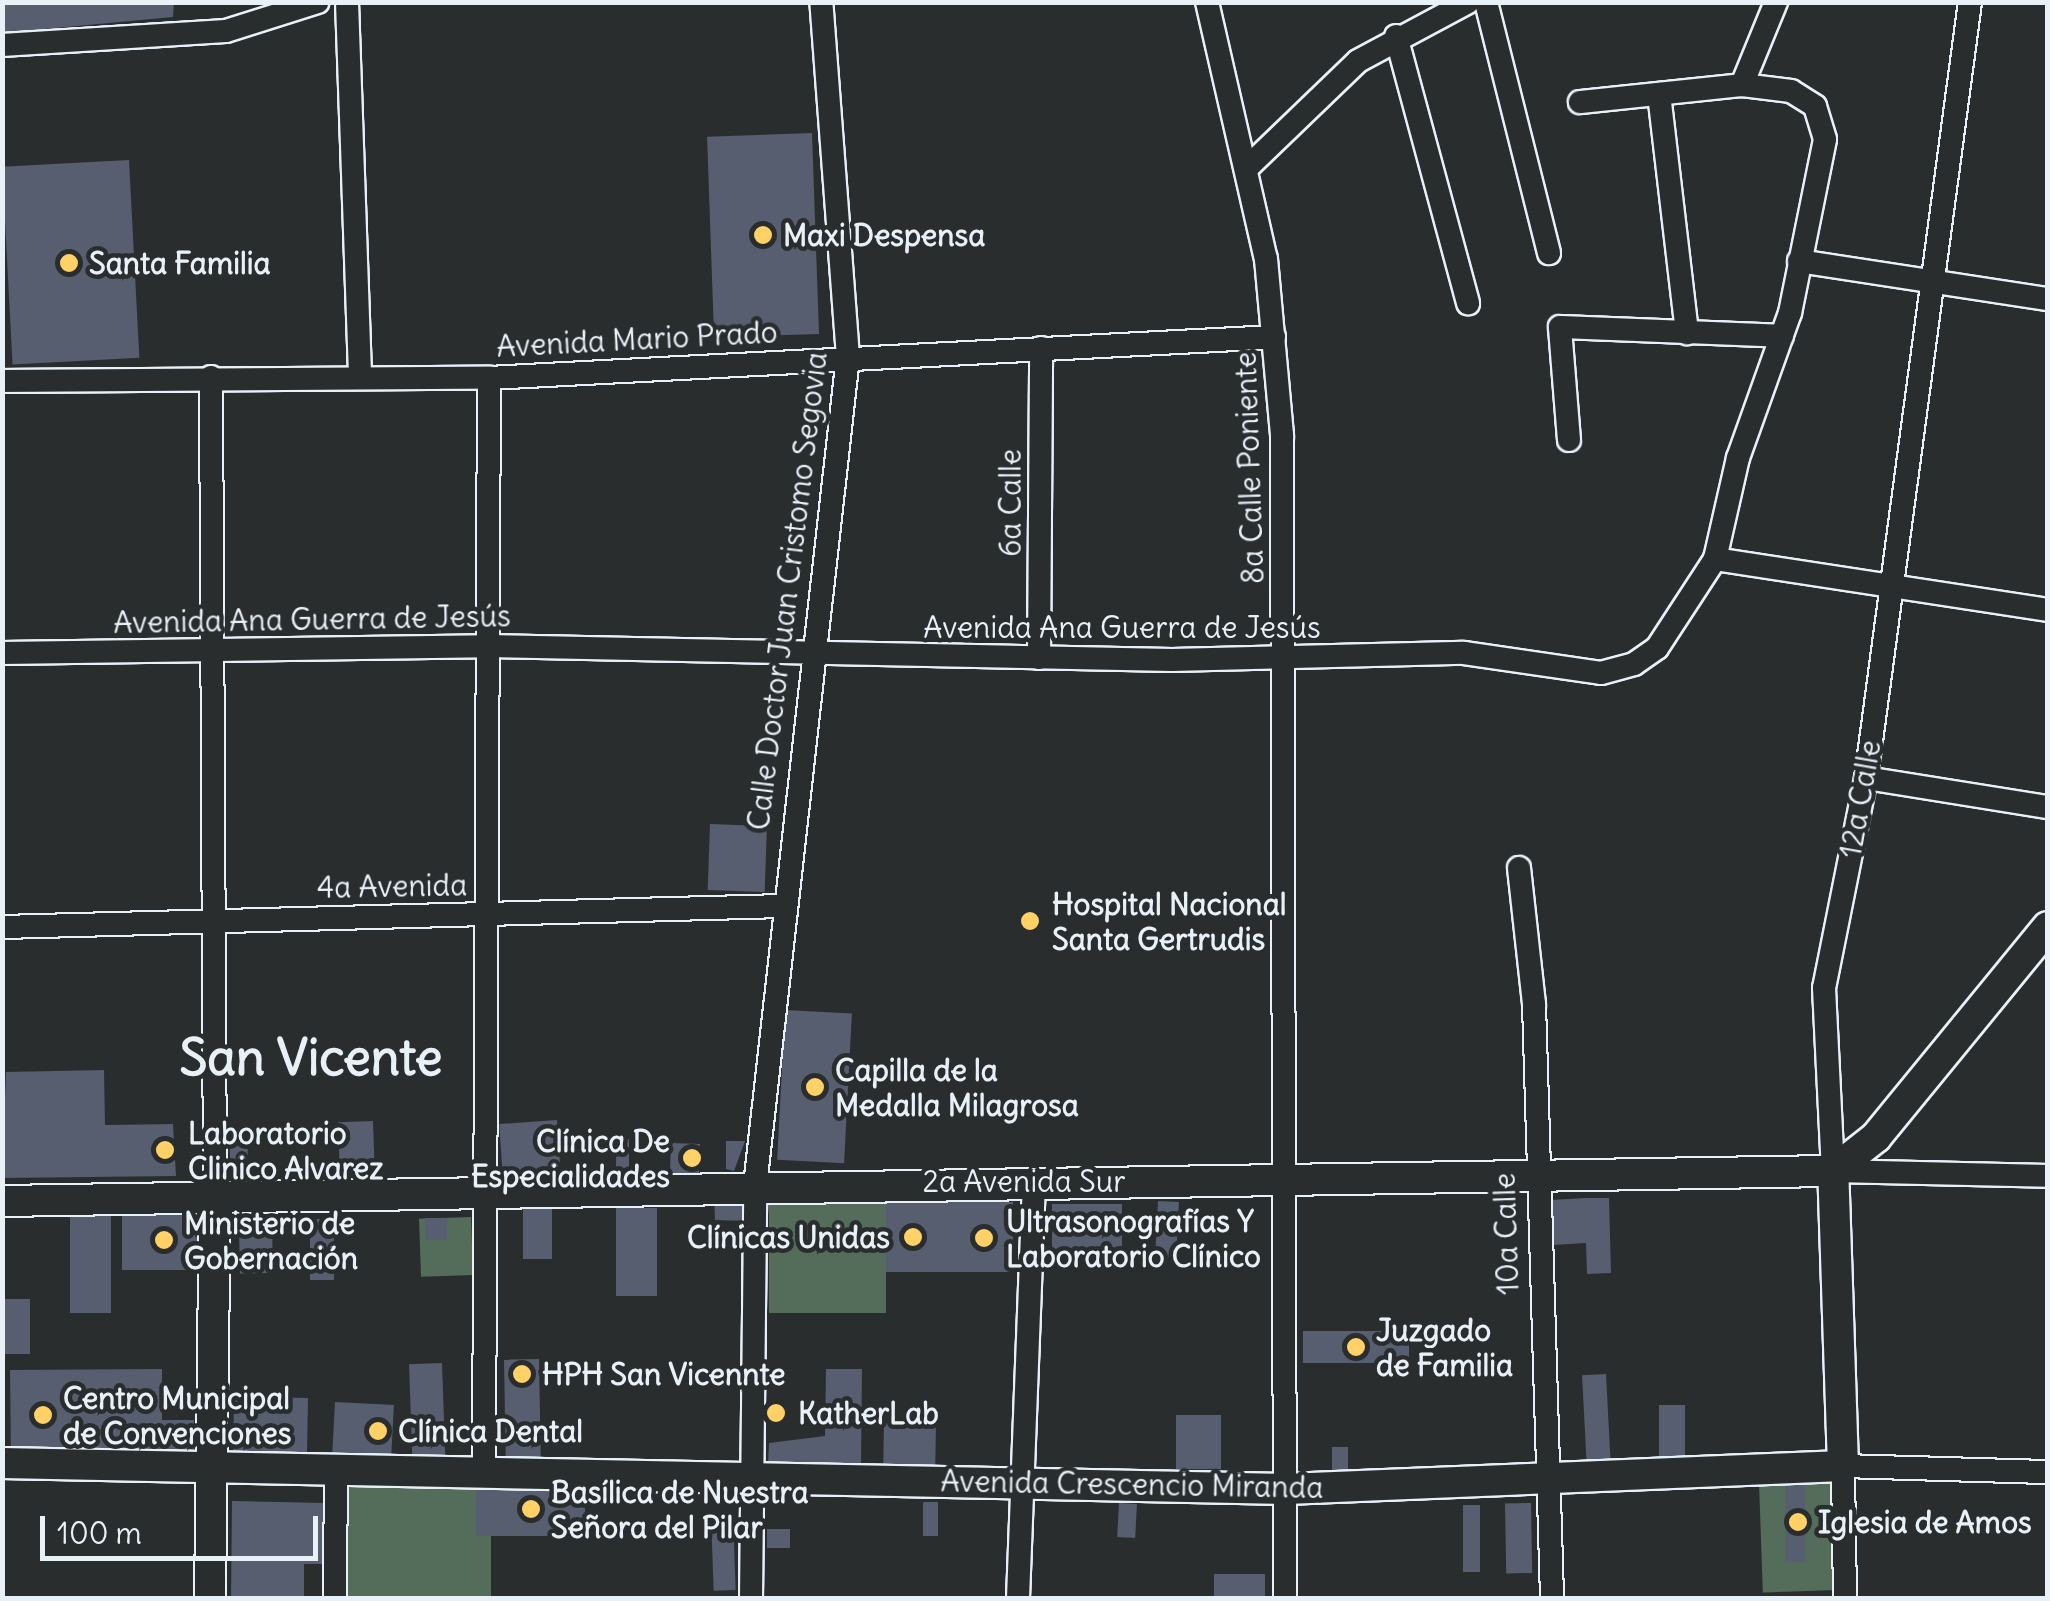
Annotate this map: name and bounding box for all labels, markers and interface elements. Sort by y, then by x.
place label: Maxi Despensa [783,217,985,253]
marker: Maxi Despensa [752,224,774,246]
place label: Santa Familia [89,245,271,281]
marker: Santa Familia [58,252,80,274]
street label: Avenida Mario Prado [496,314,778,364]
street label: Calle Doctor Juan Cristomo Segovia [740,350,834,832]
street label: 8a Calle Poniente [1227,351,1271,585]
street label: 6a Calle [992,449,1028,557]
street label: Avenida Ana Guerra de Jesús [113,598,511,640]
street label: Avenida Ana Guerra de Jesús [923,609,1321,645]
street label: 12a Calle [1832,737,1888,861]
street label: 4a Avenida [317,867,467,905]
place label: Hospital Nacional Santa Gertrudis [1052,886,1287,956]
marker: Hospital Nacional Santa Gertrudis [1017,908,1043,934]
district label: San Vicente [180,1028,442,1088]
place label: Capilla de la Medalla Milagrosa [835,1052,1079,1122]
marker: Capilla de la Medalla Milagrosa [804,1076,826,1098]
place label: Laboratorio Clinico Alvarez [188,1115,384,1186]
place label: Clínica De Especialidades [471,1123,670,1194]
marker: Laboratorio Clinico Alvarez [152,1137,178,1163]
marker: Clínica De Especialidades [679,1145,705,1171]
street label: 2a Avenida Sur [923,1163,1125,1199]
street label: 10a Calle [1486,1172,1526,1296]
place label: Ultrasonografías Y Laboratorio Clínico [1006,1203,1261,1274]
place label: Ministerio de Gobernación [184,1205,358,1276]
place label: Clínicas Unidas [687,1219,890,1255]
marker: Clínicas Unidas [900,1224,926,1250]
marker: Ultrasonografías Y Laboratorio Clínico [971,1225,997,1251]
marker: Ministerio de Gobernación [153,1229,175,1251]
place label: Juzgado de Familia [1376,1312,1513,1382]
marker: Juzgado de Familia [1345,1336,1367,1358]
place label: HPH San Vicennte [542,1356,785,1392]
marker: HPH San Vicennte [511,1363,533,1385]
place label: Centro Municipal de Convenciones [63,1380,291,1450]
place label: KatherLab [798,1395,939,1431]
marker: KatherLab [763,1400,789,1426]
marker: Centro Municipal de Convenciones [32,1404,54,1426]
place label: Clínica Dental [398,1413,583,1449]
marker: Clínica Dental [367,1420,389,1442]
street label: Avenida Crescencio Miranda [940,1463,1324,1505]
place label: Basílica de Nuestra Señora del Pilar [551,1474,809,1544]
scale bar [45,1496,322,1558]
marker: Basílica de Nuestra Señora del Pilar [520,1498,542,1520]
place label: Iglesia de Amos [1818,1504,2032,1540]
marker: Iglesia de Amos [1787,1511,1809,1533]
text: 100 m [57,1514,142,1552]

